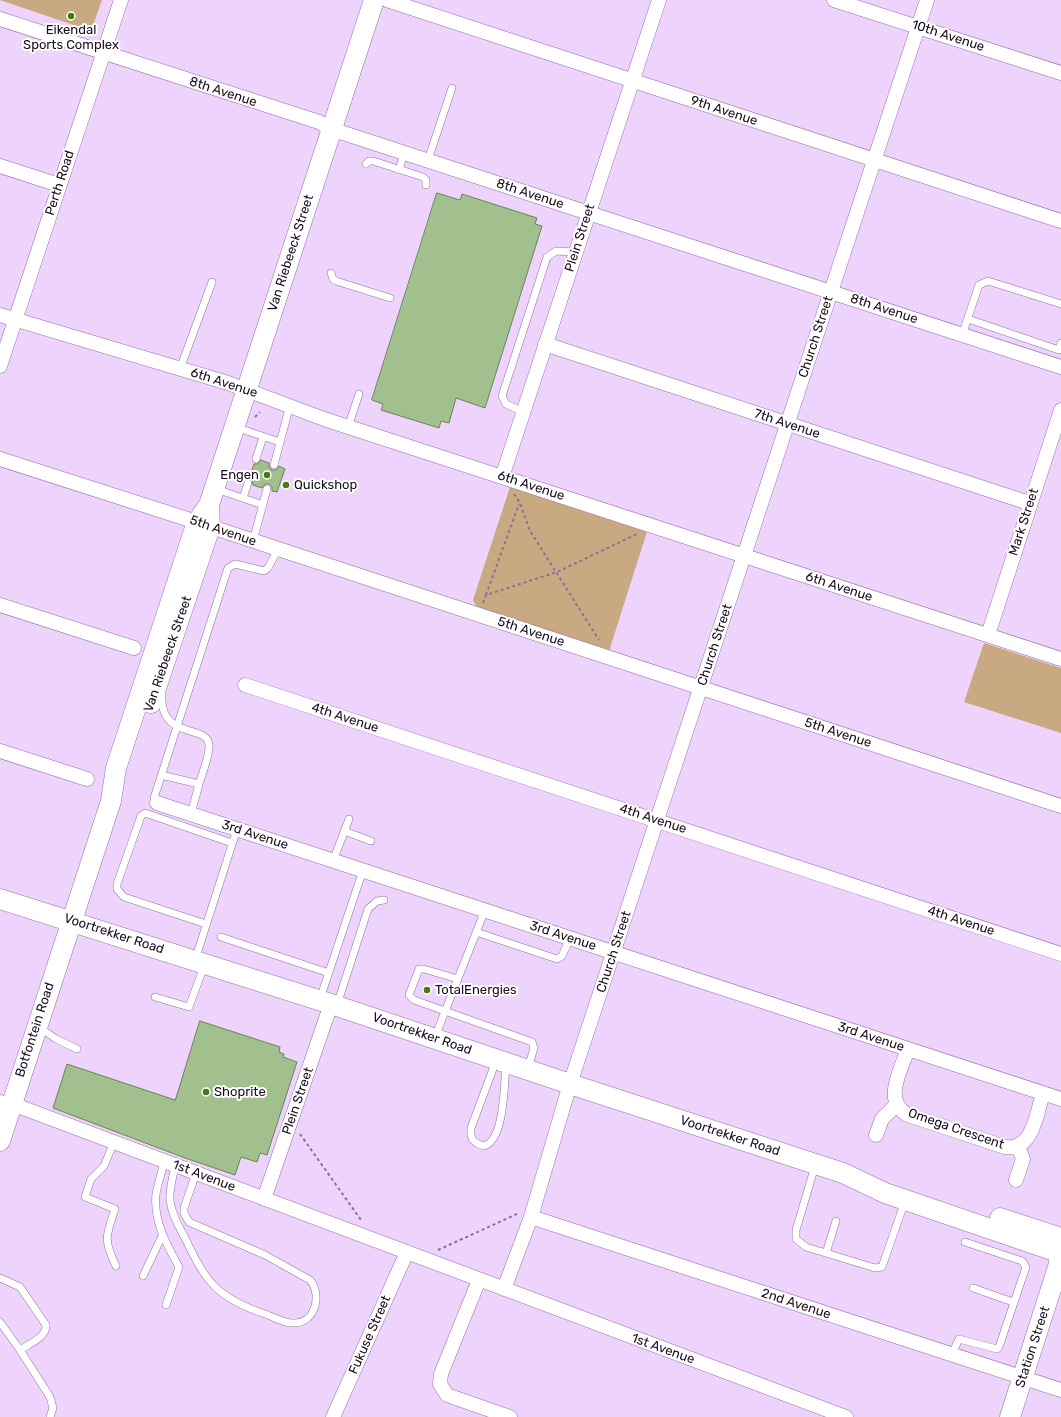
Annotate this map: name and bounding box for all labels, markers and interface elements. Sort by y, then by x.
marker: Eikendal Sports Complex [66,11,76,21]
street label: 10th Avenue [910,17,986,55]
place label: Eikendal Sports Complex [23,22,119,53]
street label: 8th Avenue [187,74,259,110]
street label: 9th Avenue [689,93,759,129]
street label: Perth Road [42,149,78,217]
street label: 8th Avenue [494,176,566,212]
street label: Van Riebeeck Street [265,193,317,313]
street label: Plein Street [562,202,598,274]
street label: 8th Avenue [848,291,920,327]
street label: Church Street [795,294,837,380]
street label: 6th Avenue [189,365,259,401]
street label: 7th Avenue [752,406,822,442]
place label: Engen [220,467,259,483]
street label: 6th Avenue [496,468,566,504]
marker: Engen [262,470,272,480]
place label: Quickshop [294,477,357,493]
marker: Quickshop [281,480,291,490]
street label: Mark Street [1006,486,1042,558]
street label: 5th Avenue [188,512,258,550]
street label: 6th Avenue [804,569,874,605]
street label: Van Riebeeck Street [141,594,195,714]
street label: Church Street [694,602,736,688]
street label: 5th Avenue [496,614,566,650]
street label: 4th Avenue [309,700,381,736]
street label: 5th Avenue [803,715,873,751]
street label: 4th Avenue [617,801,689,837]
street label: 3rd Avenue [220,817,290,853]
street label: 4th Avenue [925,903,997,939]
street label: Church Street [593,909,635,995]
street label: Voortrekker Road [62,910,166,958]
street label: 3rd Avenue [528,918,598,954]
street label: Botfontein Road [12,981,58,1079]
place label: TotalEnergies [435,982,517,998]
marker: TotalEnergies [422,985,432,995]
street label: Voortrekker Road [370,1010,474,1058]
street label: 3rd Avenue [836,1019,906,1055]
street label: Plein Street [279,1065,317,1137]
place label: Shoprite [214,1084,266,1100]
marker: Shoprite [201,1087,211,1097]
street label: Omega Crescent [906,1105,1006,1153]
street label: Voortrekker Road [678,1112,782,1160]
street label: 1st Avenue [170,1157,238,1195]
street label: 2nd Avenue [759,1285,833,1323]
street label: Fukuse Street [346,1293,394,1377]
street label: Station Street [1013,1304,1053,1390]
street label: 1st Avenue [629,1330,697,1368]

